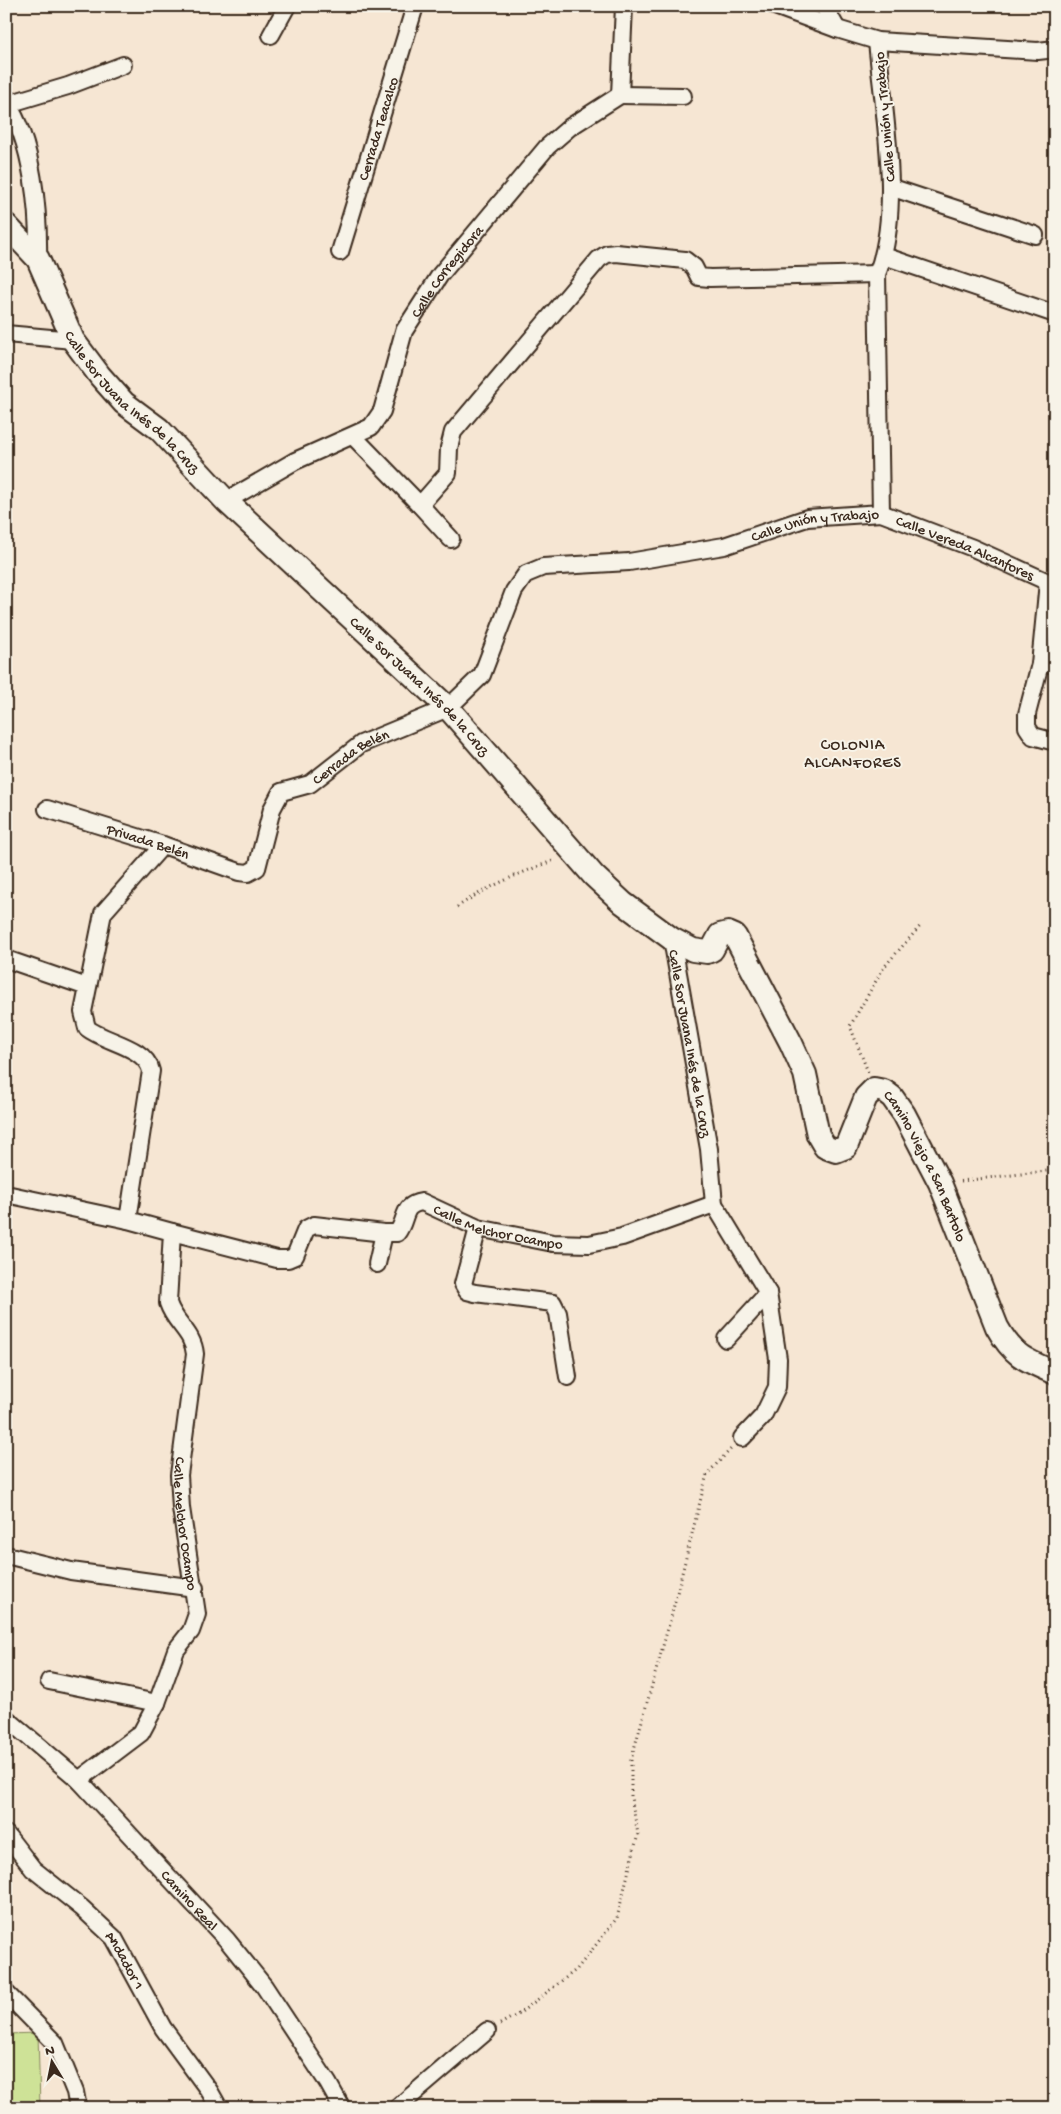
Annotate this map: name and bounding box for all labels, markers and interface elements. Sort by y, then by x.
street label: Calle Unión y Trabajo [871,51,901,183]
street label: Cerrada Teacalco [355,75,404,183]
street label: Calle Corregidora [408,222,489,322]
street label: Calle Sor Juana Inés de la Cruz [59,329,203,478]
street label: Calle Unión y Trabajo [749,506,880,547]
street label: Calle Vereda Alcanfores [893,513,1037,586]
street label: Calle Sor Juana Inés de la Cruz [345,614,493,761]
street label: Cerrada Belén [309,726,392,790]
district label: COLONIA ALCANFORES [804,737,902,774]
street label: Privada Belén [103,821,191,865]
street label: Calle Sor Juana Inés de la Cruz [663,948,714,1139]
street label: Camino Viejo a San Bartolo [879,1087,969,1245]
street label: Calle Melchor Ocampo [430,1201,563,1254]
street label: Calle Melchor Ocampo [168,1456,200,1592]
street label: Camino Real [156,1867,221,1935]
street label: Andador 1 [101,1927,147,1993]
north arrow [28,2036,78,2086]
text: N [44,2042,56,2061]

